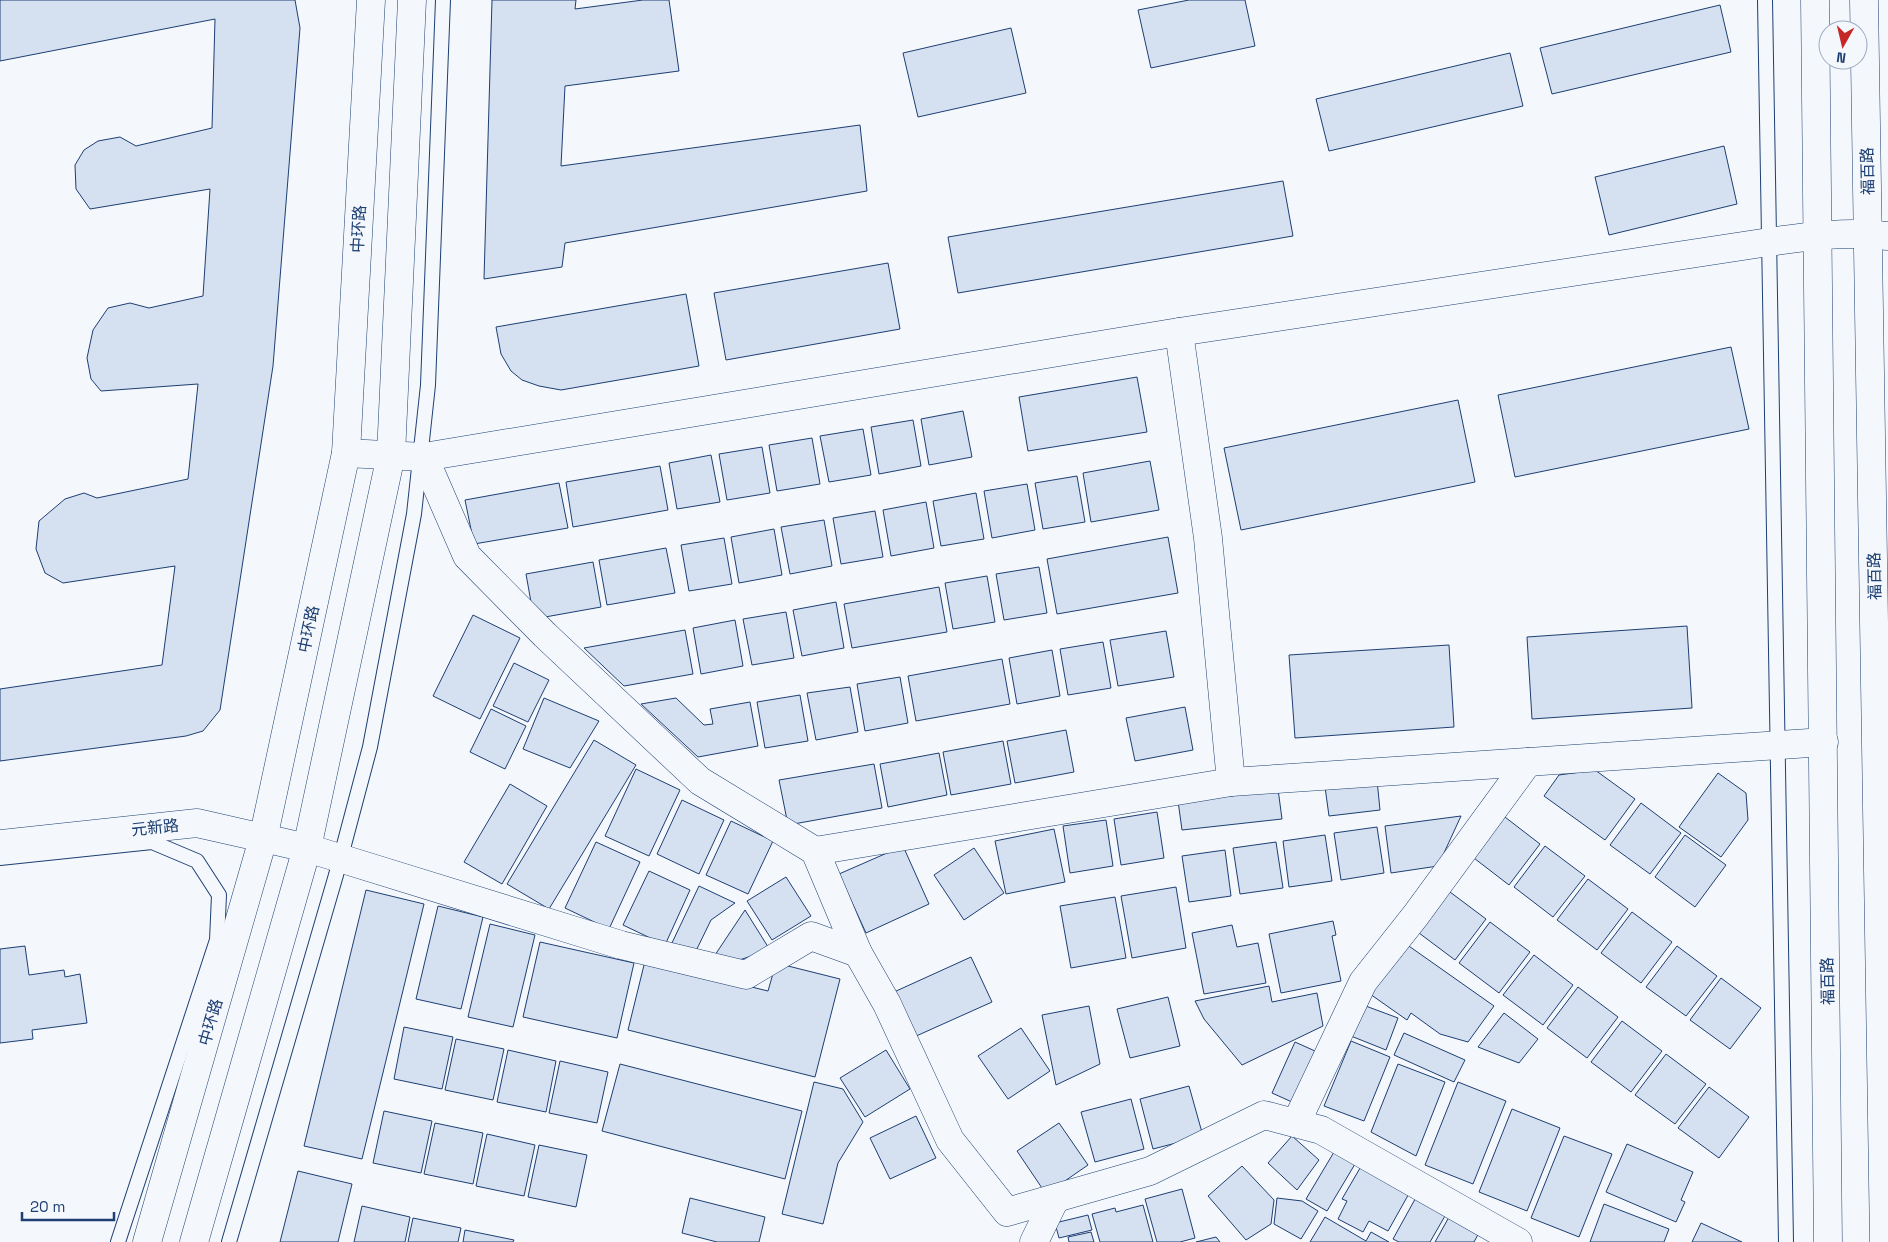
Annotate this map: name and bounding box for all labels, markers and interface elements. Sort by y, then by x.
north arrow [1818,20,1868,70]
text: N [1835,48,1847,67]
street label: 福百路 [1857,147,1878,195]
street label: 中环路 [347,205,370,254]
street label: 福百路 [1864,552,1885,600]
street label: 中环路 [293,603,324,655]
street label: 元新路 [130,815,180,840]
street label: 福百路 [1817,957,1838,1005]
street label: 中环路 [194,996,227,1048]
scale bar [22,1190,115,1222]
text: 20 m [30,1197,65,1216]

